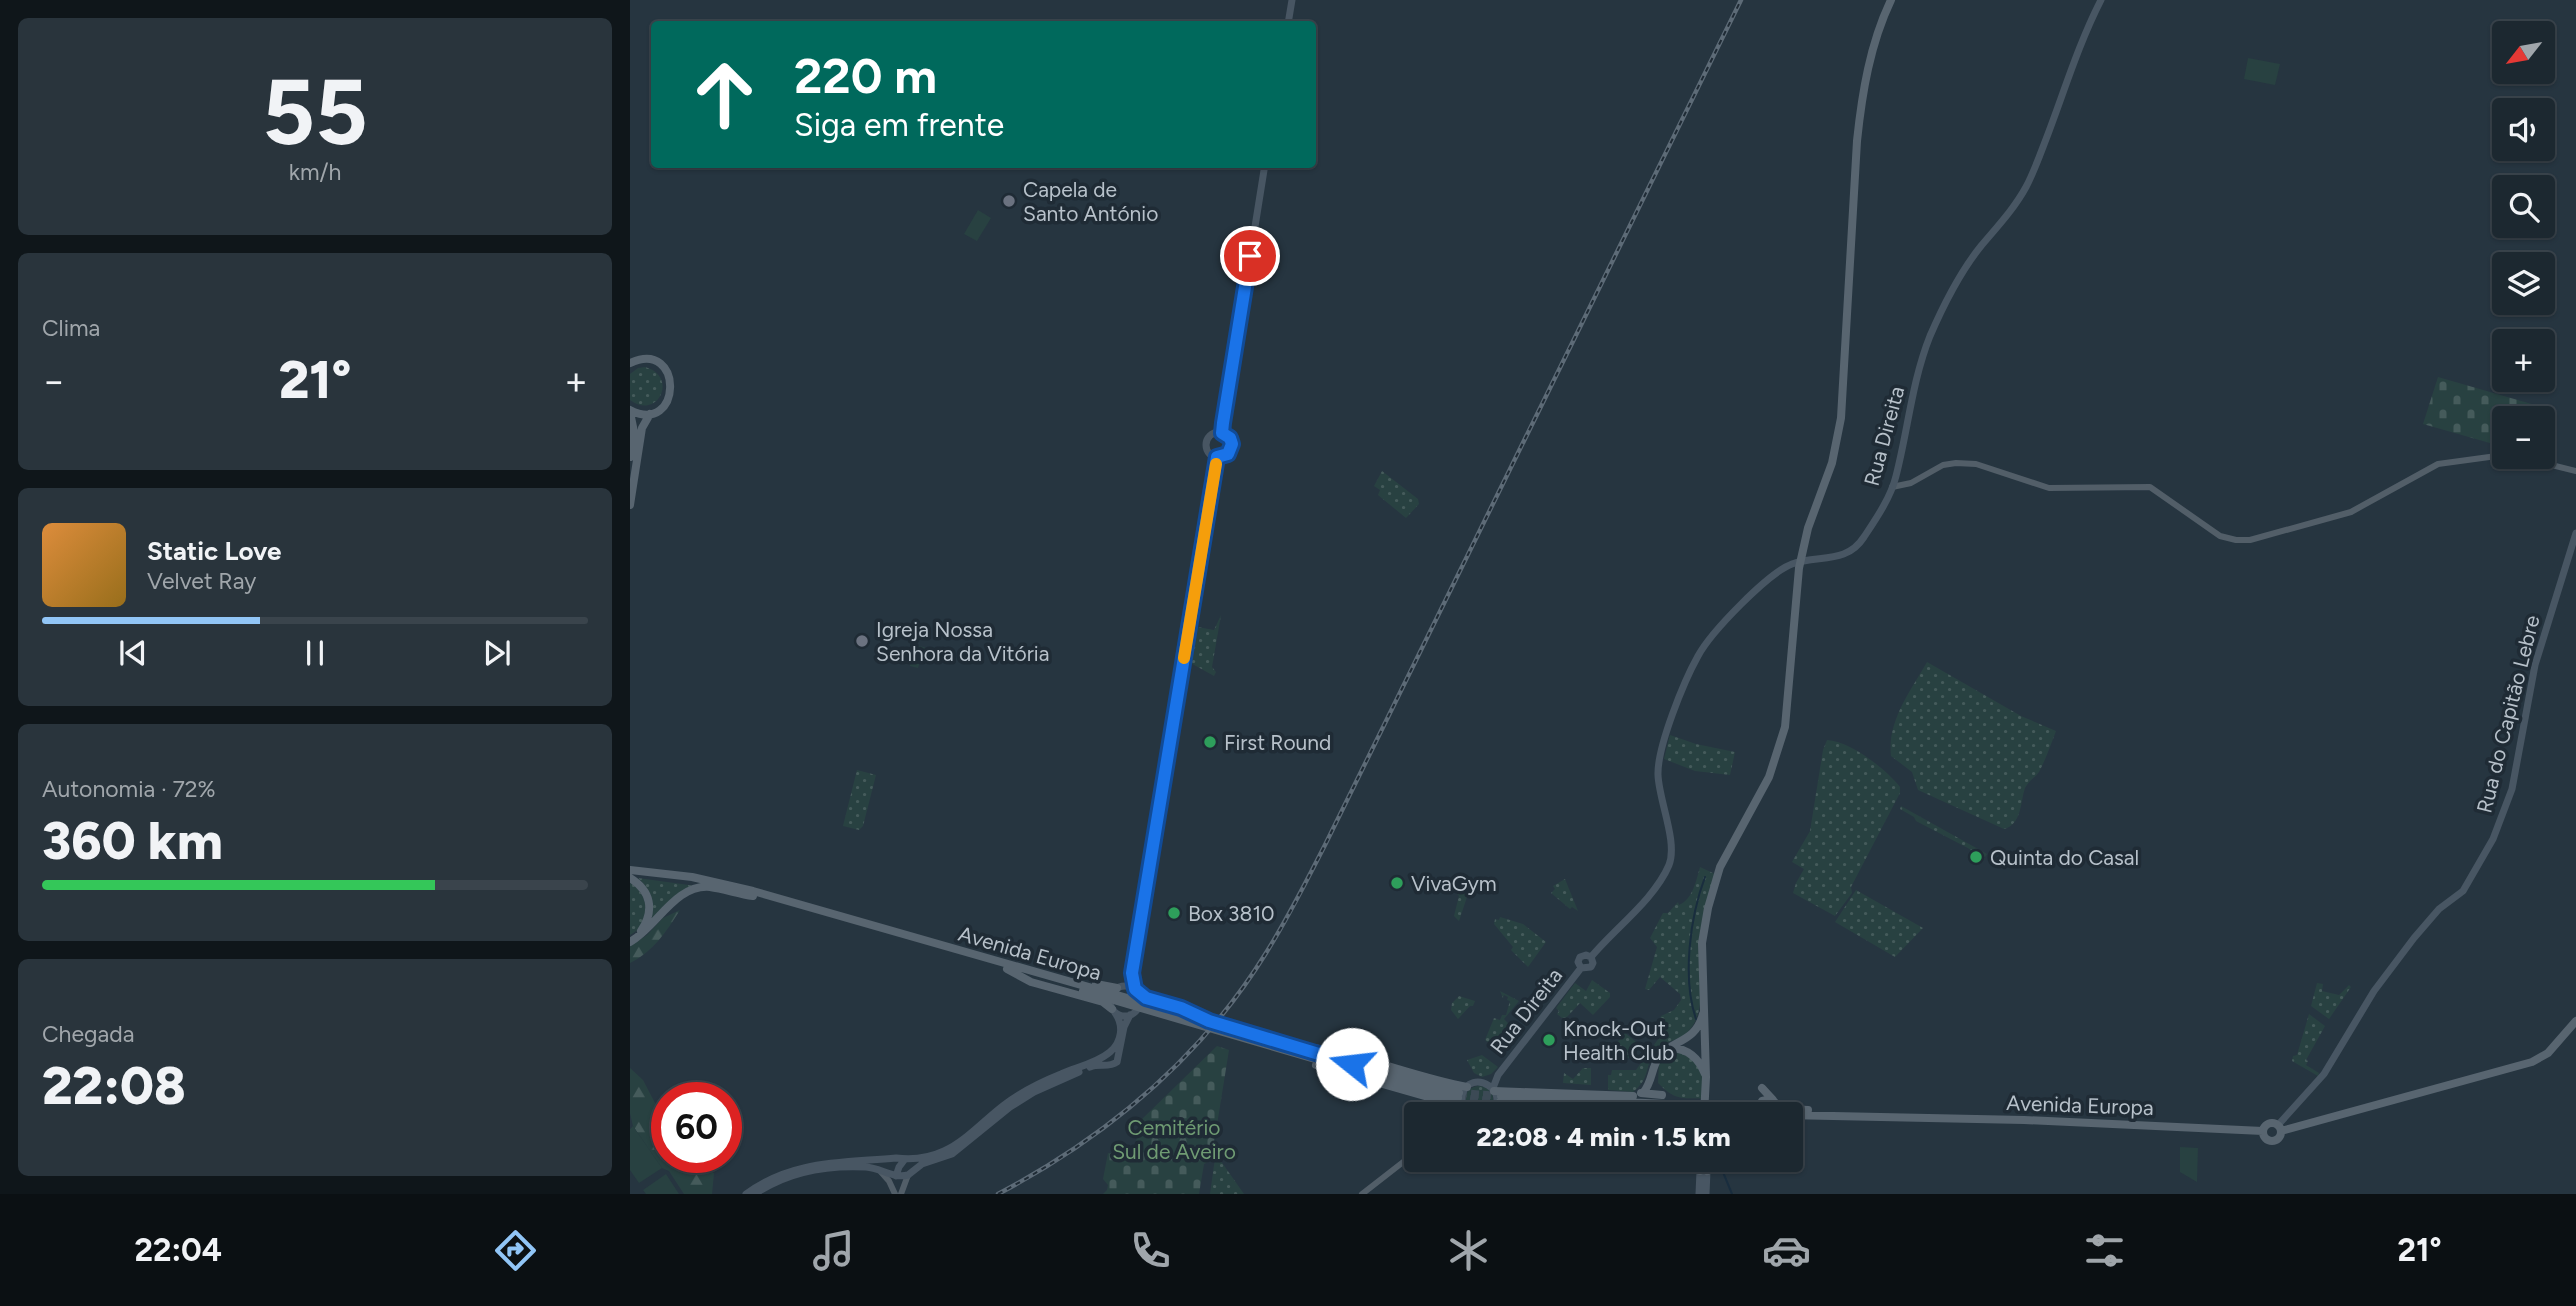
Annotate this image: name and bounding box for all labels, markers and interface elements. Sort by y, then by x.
north arrow [2492,21,2555,84]
map controls [2492,21,2555,469]
text: 220 m [794,46,937,105]
icon: ahead [679,49,770,140]
text: 55 [262,58,368,167]
button: sound [2492,98,2555,161]
text: Siga em frente [794,106,1004,144]
text: km/h [289,158,341,186]
button: search [2492,175,2555,238]
place label: Capela de Santo António [1023,177,1158,226]
marker: Capela de Santo António [1001,193,1017,209]
pin [1220,226,1280,286]
icon: arrive [1231,237,1269,275]
button: layers [2492,252,2555,315]
text: Clima [42,314,100,342]
button: + [2492,329,2555,392]
text: 21° [279,349,351,411]
text: − [42,358,66,404]
text: + [564,358,588,404]
street label: Rua Direita [1859,383,1909,489]
button: − [2492,406,2555,469]
text: Static Love [147,535,281,567]
text: Velvet Ray [147,567,256,595]
street label: Rua do Capitão Lebre [2471,613,2545,815]
place label: Igreja Nossa Senhora da Vitória [876,617,1049,666]
marker: Igreja Nossa Senhora da Vitória [854,633,870,649]
icon: previous [114,634,152,672]
icon: pause [296,634,334,672]
icon: next [478,634,516,672]
place label: First Round [1224,730,1331,755]
marker: First Round [1202,734,1218,750]
text: Autonomia · 72% [42,775,216,803]
text: 360 km [42,810,223,872]
place label: Quinta do Casal [1990,845,2139,870]
marker: Quinta do Casal [1968,849,1984,865]
place label: VivaGym [1411,871,1497,896]
marker: VivaGym [1389,875,1405,891]
place label: Box 3810 [1188,901,1275,926]
marker: Box 3810 [1166,905,1182,921]
street label: Avenida Europa [956,921,1104,985]
street label: Rua Direita [1485,963,1567,1059]
place label: Knock-Out Health Club [1563,1016,1674,1065]
text: Chegada [42,1020,134,1048]
position arrow [1315,1027,1389,1101]
marker: Knock-Out Health Club [1541,1032,1557,1048]
text: 22:08 [42,1055,186,1117]
speed limit sign: 60 [651,1082,742,1173]
street label: Avenida Europa [2006,1090,2154,1120]
park label: Cemitério Sul de Aveiro [1112,1115,1236,1164]
text: 22:08 · 4 min · 1.5 km [1476,1121,1731,1153]
icon: directions [491,1226,540,1275]
icon: music [809,1226,858,1275]
icon: phone [1126,1226,1175,1275]
icon: climate [1444,1226,1493,1275]
icon: car [1762,1226,1811,1275]
icon: filters [2080,1226,2129,1275]
text: 22:04 [134,1231,222,1269]
text: 21° [2397,1231,2442,1269]

